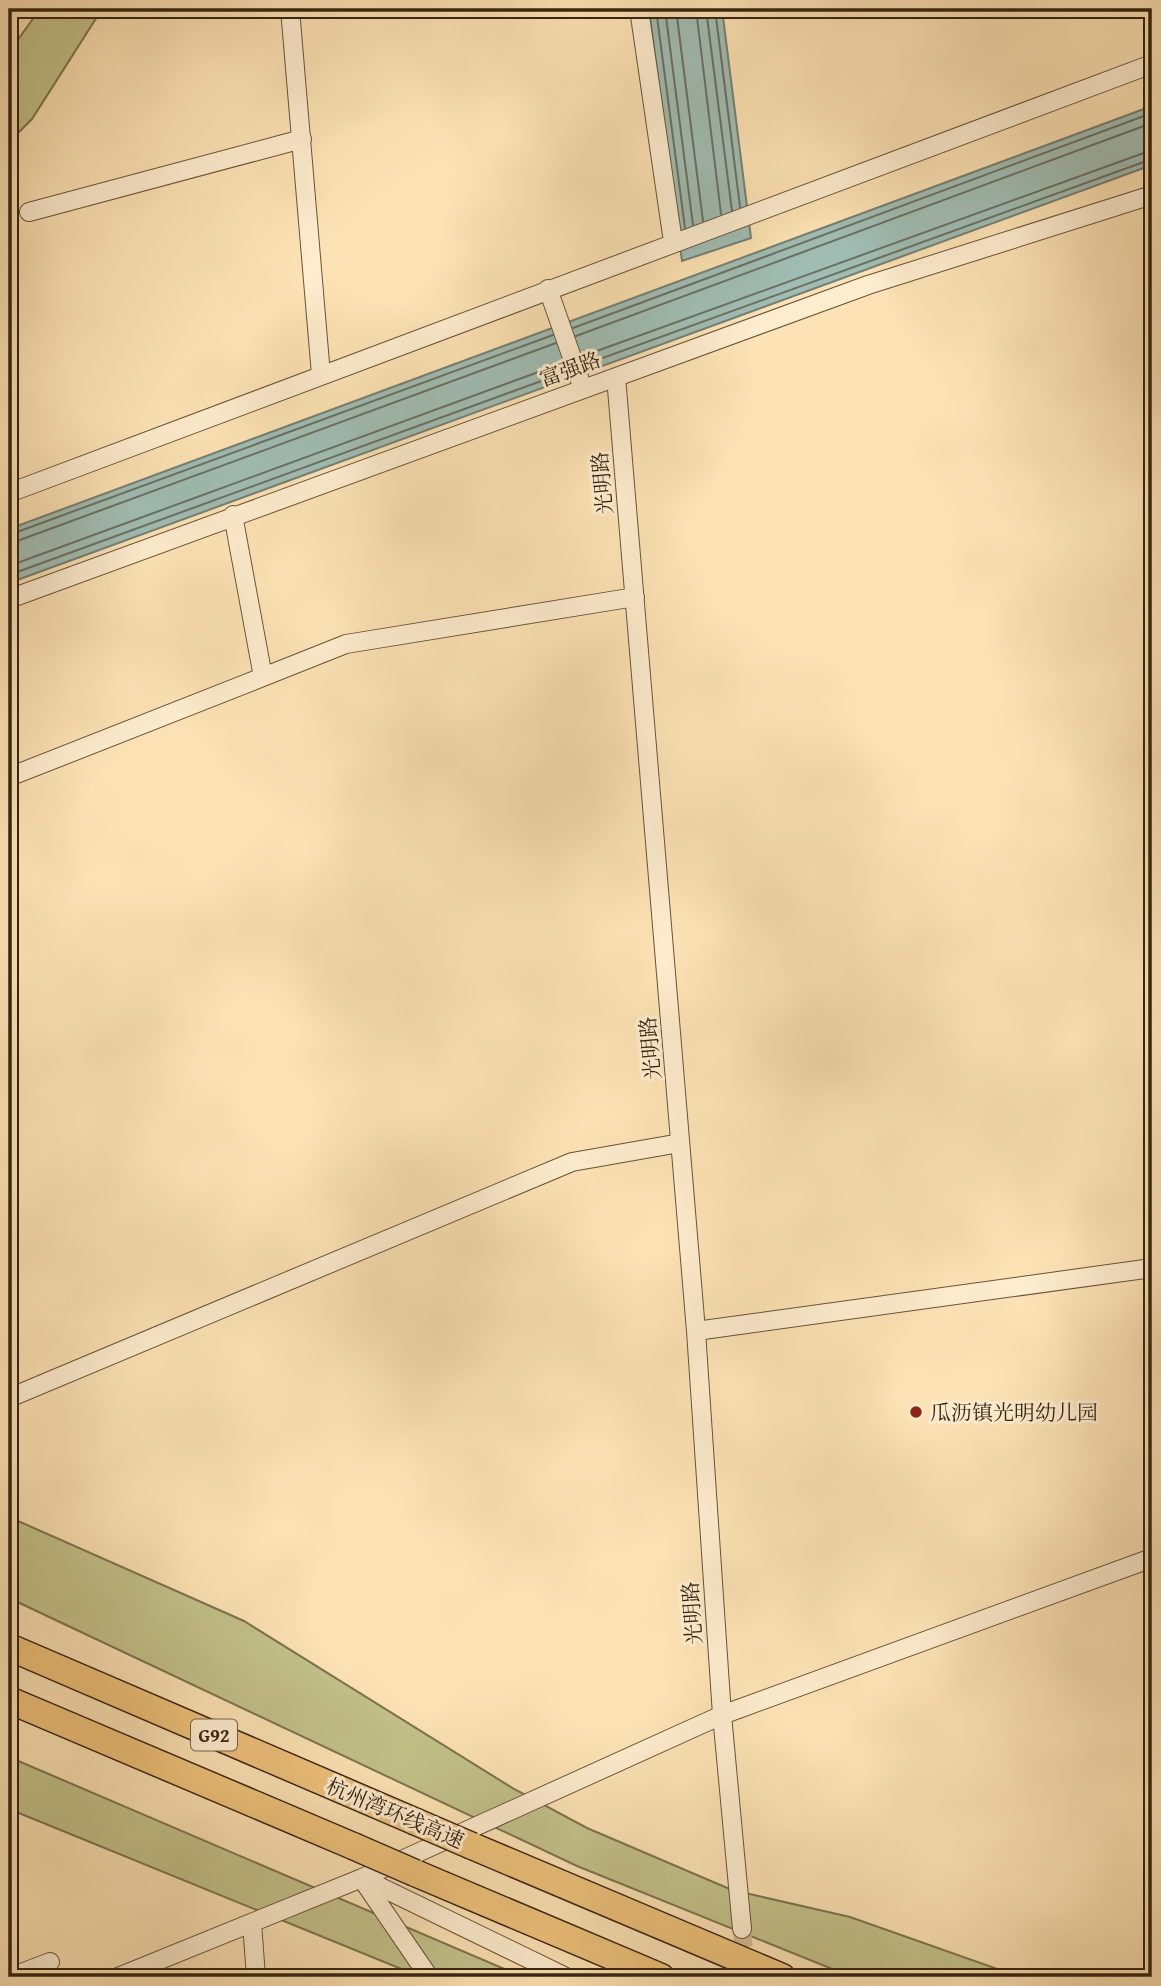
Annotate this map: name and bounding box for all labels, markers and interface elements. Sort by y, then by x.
street label: 富强路 [535,344,605,394]
street label: 光明路 [584,450,620,516]
street label: 光明路 [632,1015,668,1081]
place label: 瓜沥镇光明幼儿园 [930,1397,1098,1428]
marker: 瓜沥镇光明幼儿园 [908,1404,924,1420]
street label: 光明路 [674,1580,710,1646]
road number: G92 [191,1720,237,1750]
street label: 杭州湾环线高速 [321,1770,469,1856]

